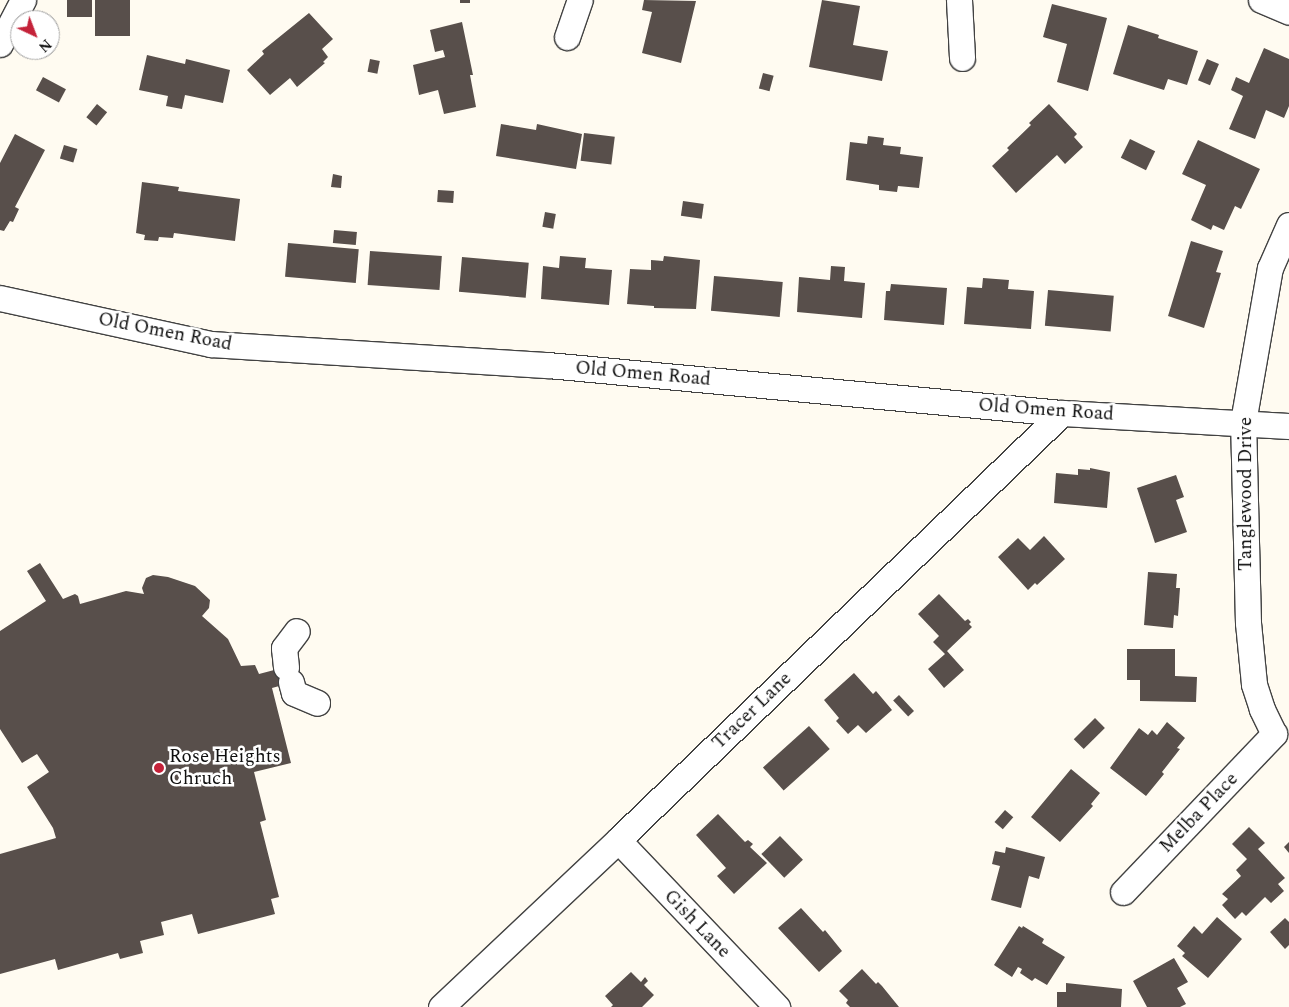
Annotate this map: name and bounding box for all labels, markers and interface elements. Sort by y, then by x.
north arrow [10,10,60,60]
text: N [34,34,56,57]
street label: Old Omen Road [96,308,234,356]
street label: Old Omen Road [574,357,712,391]
street label: Old Omen Road [977,394,1115,426]
street label: Tanglewood Drive [1235,417,1257,571]
street label: Tracer Lane [708,668,796,754]
place label: Rose Heights Chruch [169,746,281,790]
marker: Rose Heights Chruch [153,762,165,774]
street label: Melba Place [1155,768,1243,858]
street label: Gish Lane [659,885,735,963]

